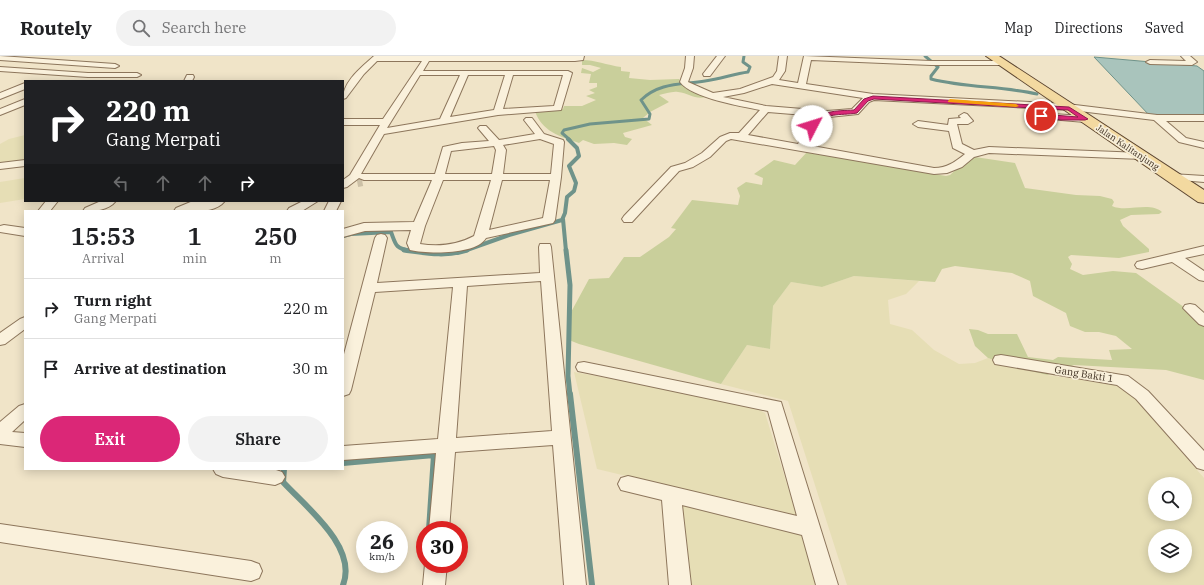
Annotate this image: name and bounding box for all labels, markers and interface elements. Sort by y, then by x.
search box [116,10,396,46]
text: Routely [20,16,92,40]
icon: search [130,17,152,39]
text: Search here [162,18,246,37]
text: Map [1004,19,1033,37]
text: Directions [1055,19,1123,37]
text: Saved [1145,19,1184,37]
text: 220 m [106,92,190,129]
icon: right [40,96,92,148]
pin [1024,99,1058,133]
position arrow [791,105,833,147]
icon: arrive [1030,105,1052,127]
street label: Jalan Kalitanjung [1094,122,1162,172]
text: Gang Merpati [106,128,221,151]
icon: left [110,172,132,194]
icon: ahead [152,172,174,194]
icon: ahead [194,172,216,194]
icon: right [236,172,258,194]
text: 15:53 [71,220,136,252]
text: 1 [188,220,202,252]
text: 250 [254,220,297,252]
text: Arrival [82,250,124,267]
text: min [182,250,207,267]
text: m [269,250,282,267]
text: Turn right [74,291,152,310]
icon: right [40,298,62,320]
text: 220 m [283,299,328,318]
text: Gang Merpati [74,310,157,327]
icon: arrive [40,358,62,380]
text: Arrive at destination [74,359,226,378]
text: 30 m [292,359,328,378]
street label: Gang Bakti 1 [1053,363,1115,385]
button: Exit [40,416,180,462]
button: Share [188,416,328,462]
map controls [1148,477,1192,573]
button: search [1148,477,1192,521]
speed limit sign: 30 [416,521,468,573]
text: 26 [370,528,394,555]
button: layers [1148,529,1192,573]
text: km/h [369,550,395,563]

